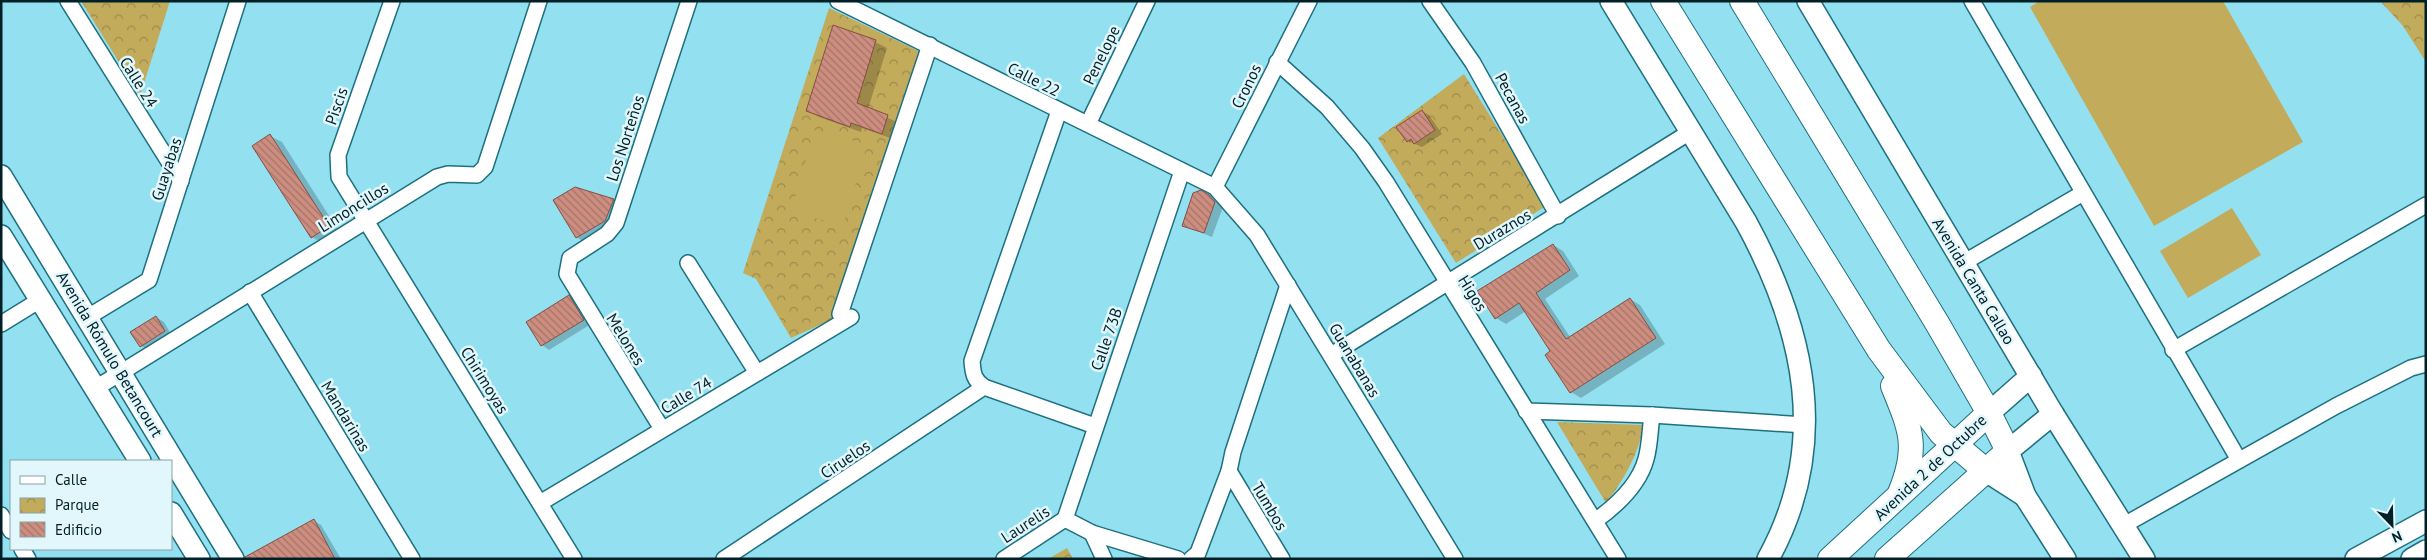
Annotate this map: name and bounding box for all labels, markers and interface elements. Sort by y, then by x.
street label: Penelope [1078,22,1124,88]
street label: Calle 24 [116,53,162,111]
street label: Calle 22 [1005,57,1063,101]
street label: Cronos [1227,60,1265,111]
street label: Pecanas [1491,69,1535,127]
street label: Piscis [320,84,352,127]
street label: Los Norteños [602,92,648,184]
street label: Guayabas [146,135,186,203]
street label: Limoncillos [314,177,392,236]
street label: Duraznos [1470,204,1535,254]
street label: Avenida Canta Callao [1928,214,2020,348]
street label: Avenida Rómulo Betancourt [53,268,168,441]
street label: Higos [1454,271,1492,315]
street label: Calle 73B [1086,305,1126,373]
street label: Melones [602,309,650,369]
street label: Guanabanas [1325,319,1385,401]
street label: Chirimoyas [457,343,514,417]
street label: Calle 74 [657,372,715,418]
street label: Mandarinas [317,377,375,455]
street label: Avenida 2 de Octubre [1870,410,1990,524]
street label: Ciruelos [816,435,874,483]
legend [10,460,172,550]
text: Calle [55,470,87,489]
street label: Tumbos [1248,478,1292,534]
text: Parque [55,495,99,514]
north arrow [2367,500,2417,550]
street label: Laurelis [997,501,1053,547]
text: Edificio [55,520,102,539]
text: N [2389,527,2405,547]

